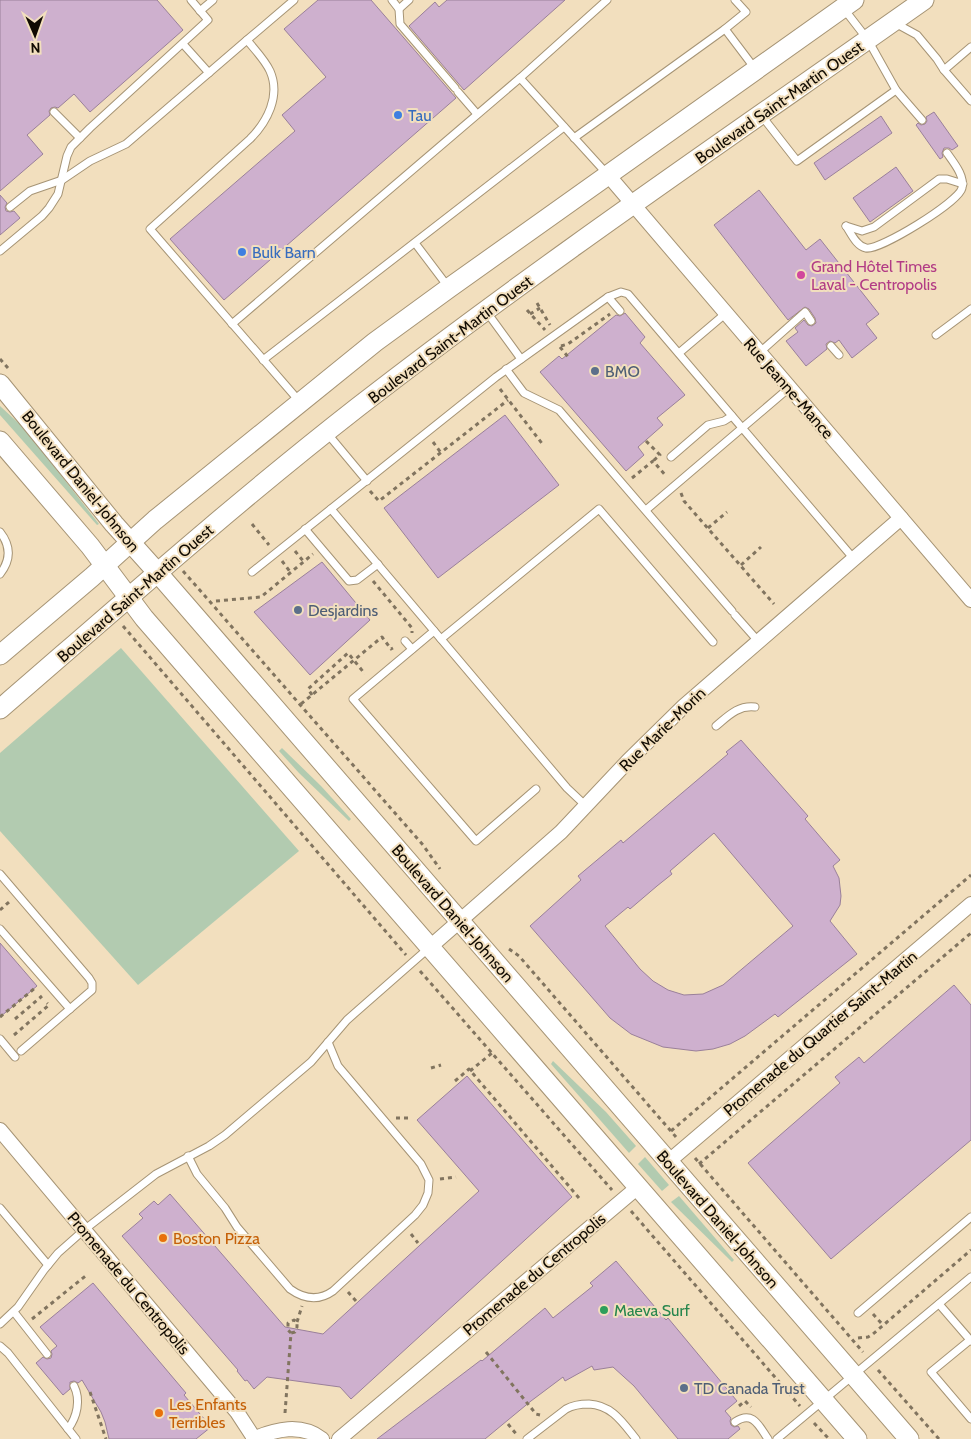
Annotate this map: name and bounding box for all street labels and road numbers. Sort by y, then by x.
street label: Boulevard Saint-Martin Ouest [692,37,867,168]
street label: Boulevard Saint-Martin Ouest [365,271,537,407]
street label: Rue Jeanne-Mance [740,334,837,443]
street label: Boulevard Daniel-Johnson [18,407,143,556]
street label: Boulevard Saint-Martin Ouest [53,520,218,666]
street label: Rue Marie-Morin [615,683,709,775]
street label: Boulevard Daniel-Johnson [388,841,518,986]
street label: Promenade du Quartier Saint-Martin [720,947,921,1120]
street label: Boulevard Daniel-Johnson [653,1147,783,1292]
street label: Promenade du Centropolis [63,1208,194,1359]
street label: Promenade du Centropolis [459,1209,610,1340]

